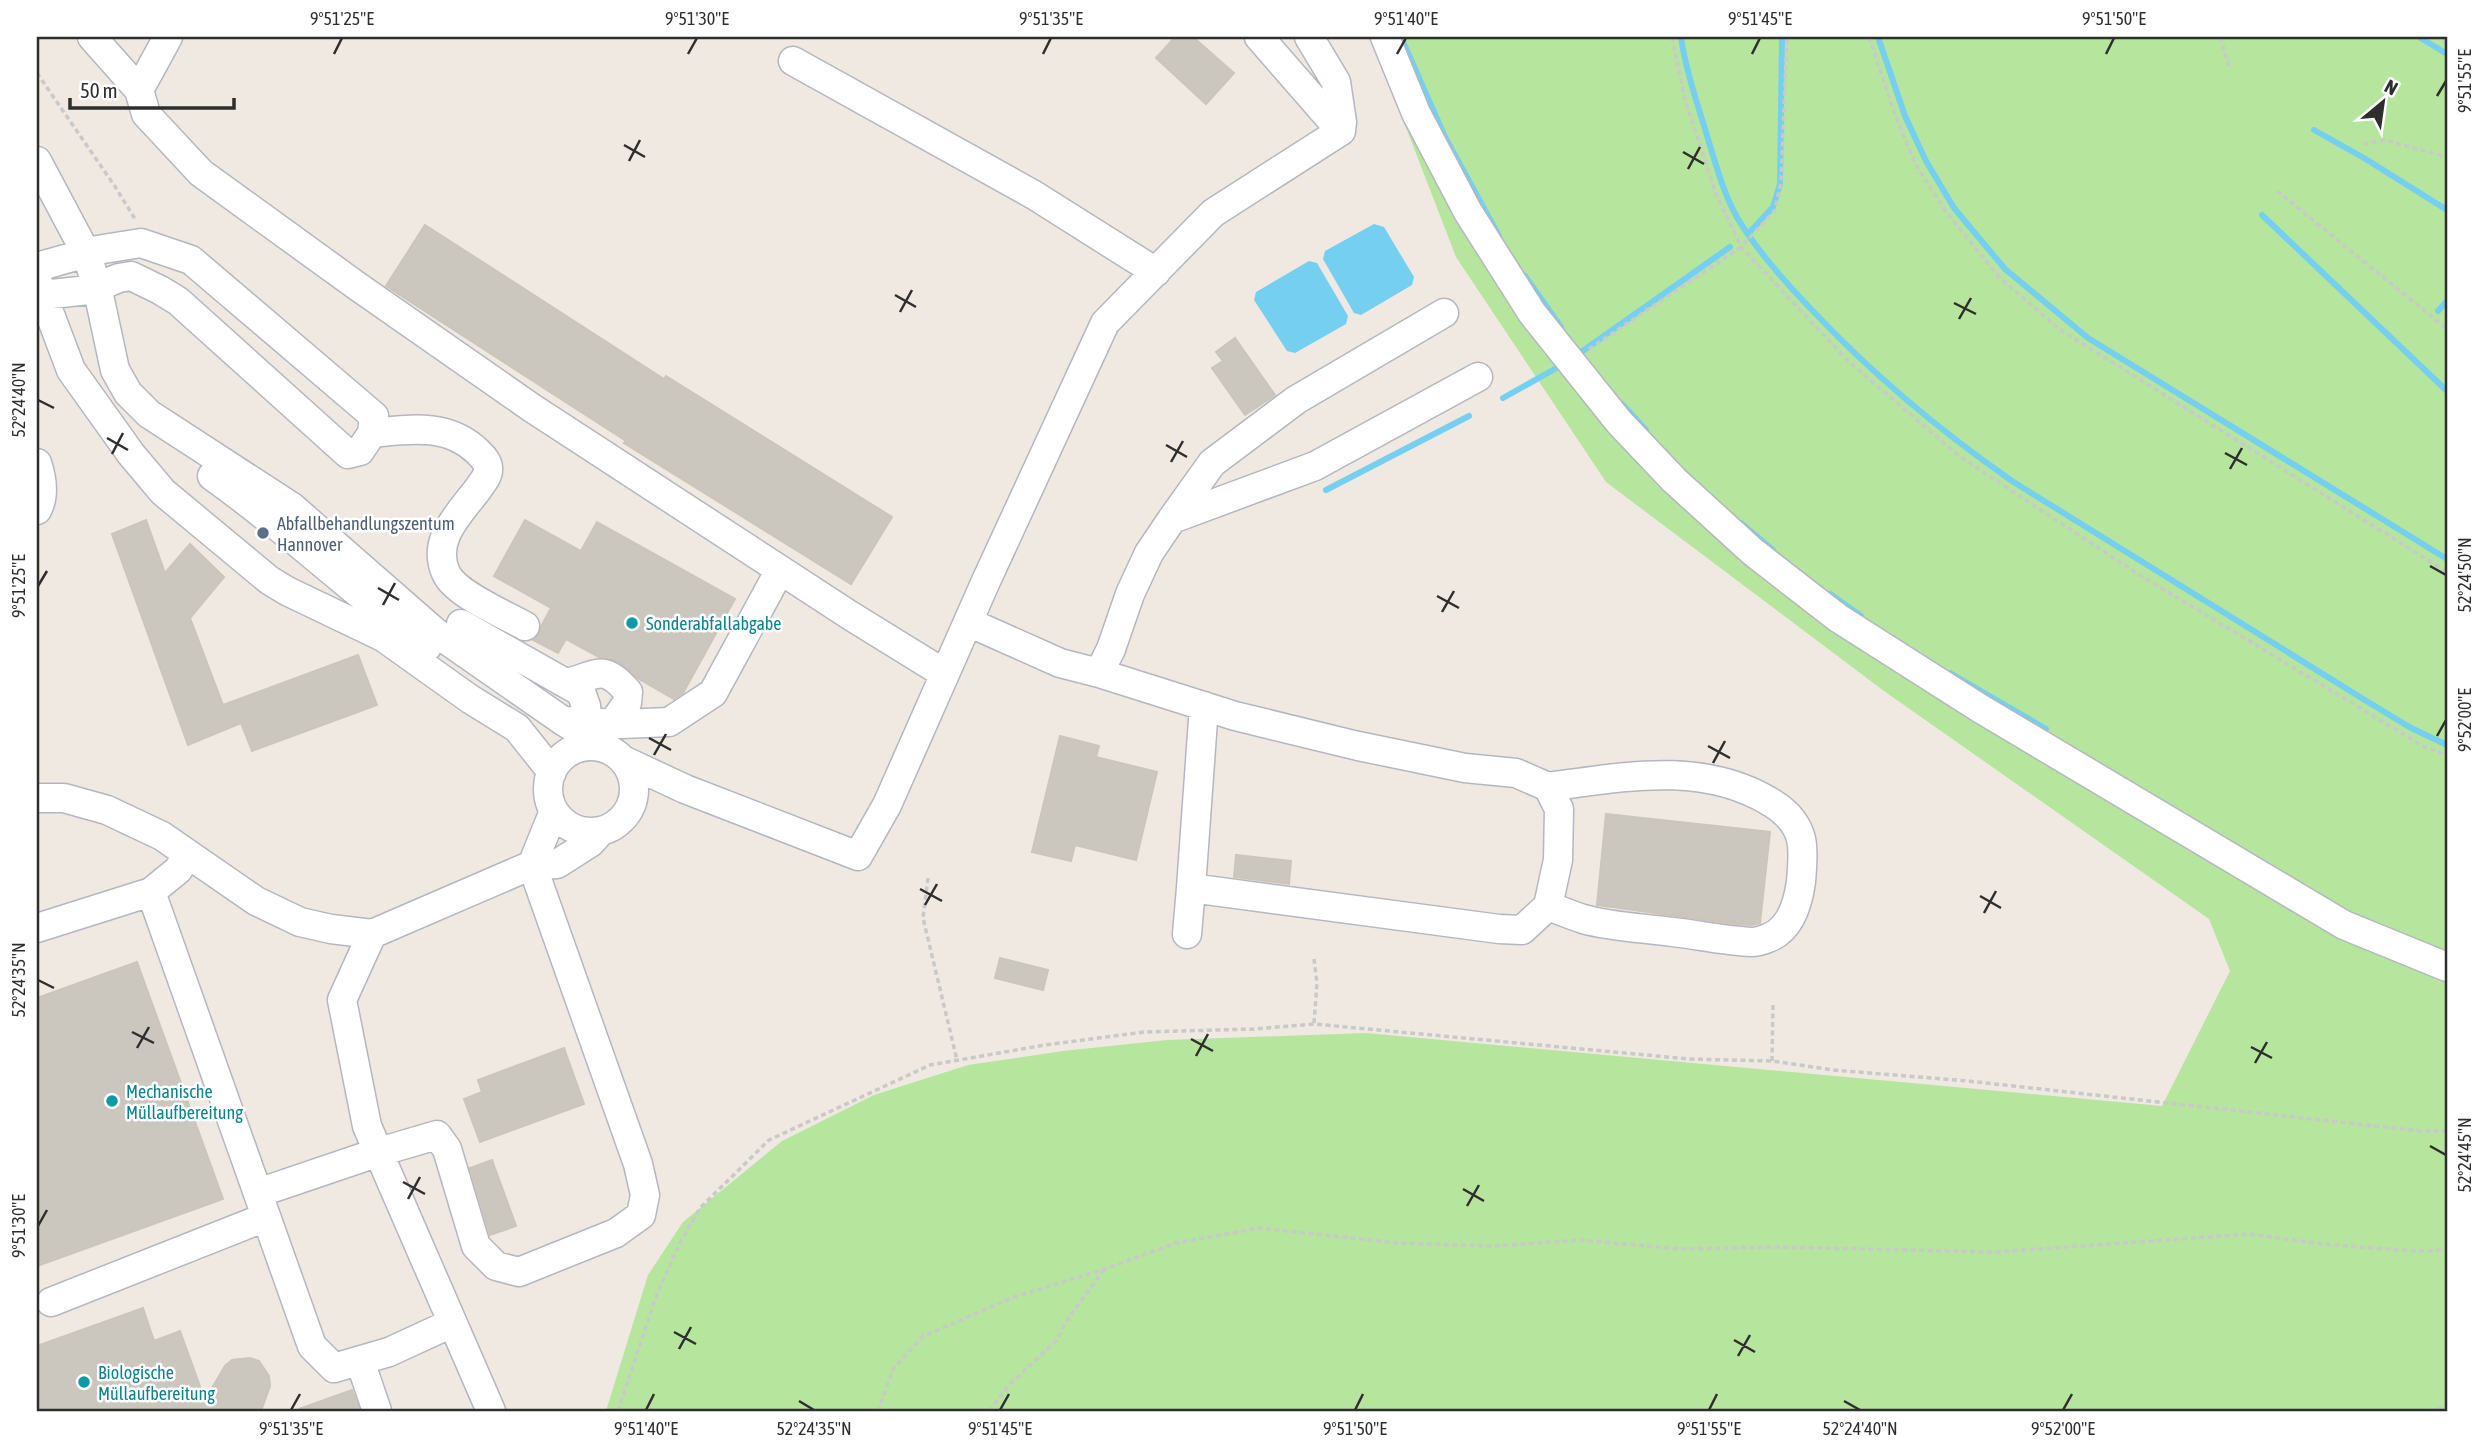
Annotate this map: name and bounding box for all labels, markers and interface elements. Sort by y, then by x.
text: 9°51'25"E [310,8,374,29]
text: 9°51'30"E [665,8,729,29]
text: 9°51'35"E [1019,8,1083,29]
text: 9°51'40"E [1374,8,1438,29]
text: 9°51'45"E [1728,8,1792,29]
text: 9°51'50"E [2082,8,2146,29]
text: 9°51'55"E [2454,49,2475,113]
scale bar [70,66,234,110]
north arrow [2348,66,2418,136]
text: N [2381,75,2401,99]
text: 50 m [80,78,118,102]
text: 52°24'40"N [8,362,29,438]
place label: Abfallbehandlungszentum Hannover [277,513,455,555]
marker: Abfallbehandlungszentum Hannover [255,525,271,541]
text: 52°24'50"N [2454,537,2475,613]
text: 9°51'25"E [8,554,29,618]
place label: Sonderabfallabgabe [646,613,782,634]
marker: Sonderabfallabgabe [624,615,640,631]
text: 9°52'00"E [2454,688,2475,752]
text: 52°24'35"N [8,942,29,1018]
place label: Mechanische Müllaufbereitung [126,1081,243,1123]
marker: Mechanische Müllaufbereitung [104,1093,120,1109]
text: 52°24'45"N [2454,1117,2475,1193]
text: 9°51'30"E [8,1194,29,1258]
place label: Biologische Müllaufbereitung [98,1362,215,1404]
marker: Biologische Müllaufbereitung [76,1374,92,1390]
text: 9°51'35"E [259,1418,323,1439]
text: 9°51'40"E [614,1418,678,1439]
text: 52°24'35"N [776,1418,852,1439]
text: 9°51'45"E [968,1418,1032,1439]
text: 9°51'50"E [1323,1418,1387,1439]
text: 9°51'55"E [1677,1418,1741,1439]
text: 52°24'40"N [1822,1418,1898,1439]
text: 9°52'00"E [2031,1418,2095,1439]

